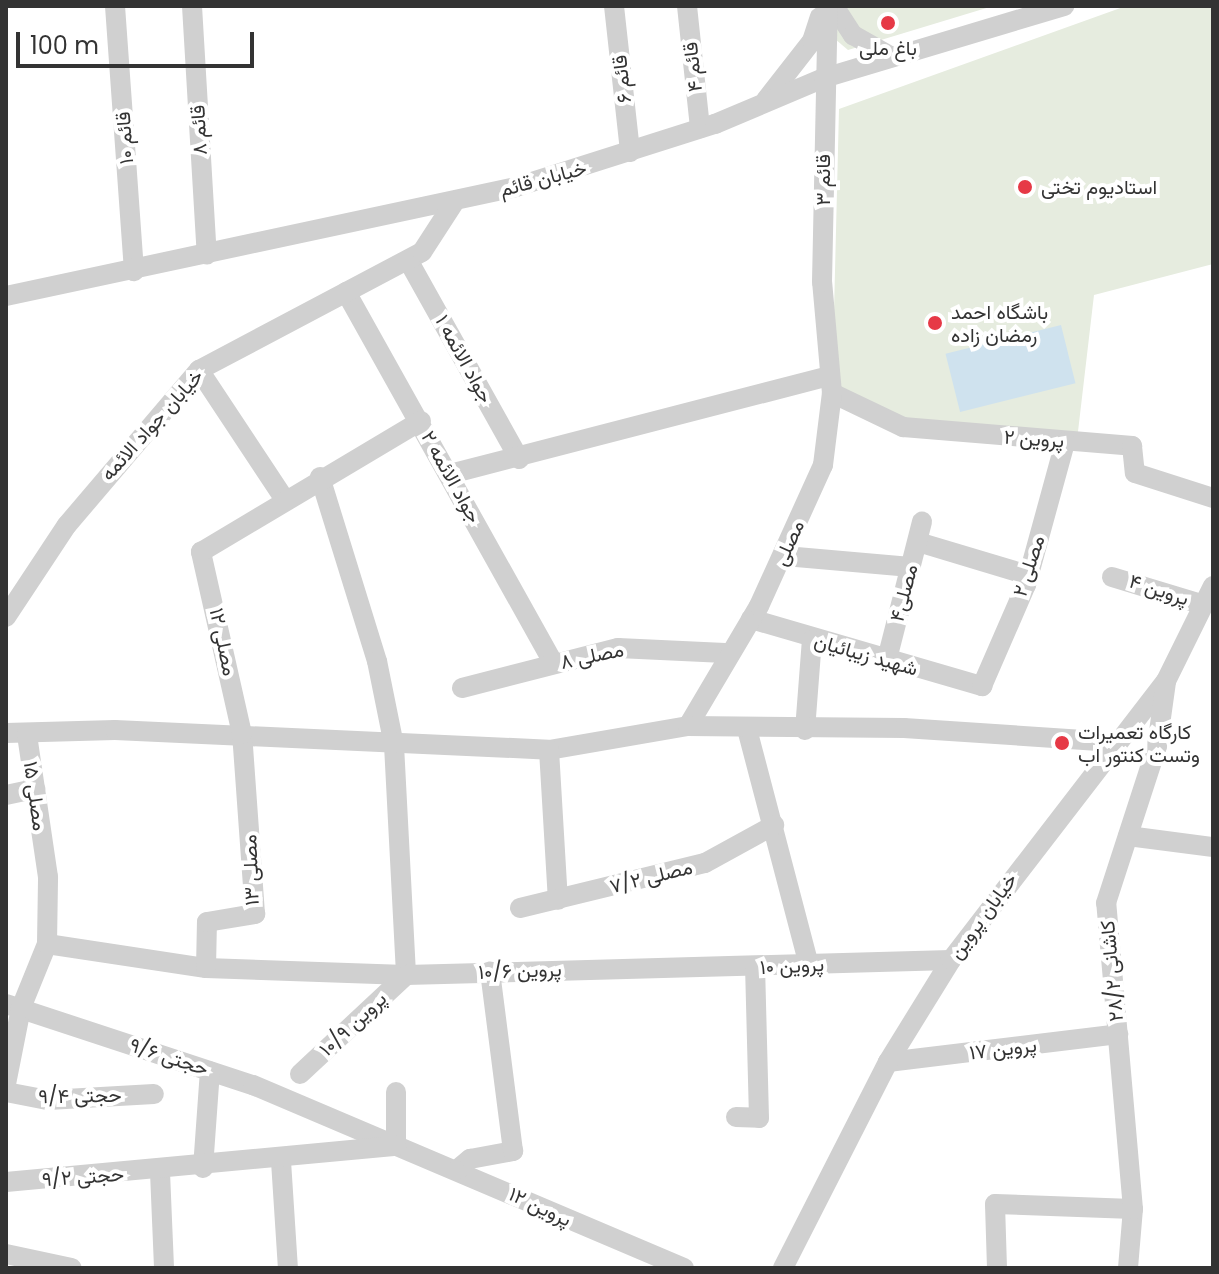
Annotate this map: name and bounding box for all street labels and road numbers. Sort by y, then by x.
street label: قائم ۴ [678,41,708,93]
street label: قائم ۶ [608,54,636,104]
street label: قائم ۸ [186,104,212,156]
street label: قائم ۱۰ [111,111,139,165]
street label: قائم ۳ [811,154,835,206]
street label: خیابان قائم [497,156,589,202]
street label: جواد الائمه ۱ [430,311,498,407]
street label: خیابان جواد الائمه [96,364,208,486]
street label: پروین ۲ [1003,425,1065,453]
street label: جواد الائمه ۲ [416,427,486,527]
street label: مصلی [768,517,810,569]
street label: مصلی ۲ [1008,532,1050,600]
street label: مصلی۴ [885,562,923,624]
street label: پروین ۴ [1126,569,1192,611]
street label: مصلی ۱۲ [204,606,242,678]
street label: شهید زیبائیان [812,629,920,681]
street label: مصلی ۸ [558,638,626,674]
street label: مصلی ۱۵ [18,760,52,832]
street label: مصلی ۱۳ [238,834,264,906]
street label: مصلی ۷/۲ [607,855,695,899]
street label: خیابان پروین [944,868,1022,964]
street label: کاشانی ۲۸/۲ [1096,919,1128,1023]
street label: پروین ۱۰ [759,952,825,980]
street label: پروین ۱۰/۶ [478,958,562,984]
street label: پروین ۱۰/۹ [314,987,392,1061]
street label: حجتی ۹/۶ [127,1033,211,1081]
street label: پروین ۱۷ [968,1033,1038,1065]
street label: حجتی ۹/۴ [38,1083,122,1109]
street label: حجتی ۹/۲ [41,1162,125,1192]
street label: پروین ۱۲ [505,1182,575,1232]

